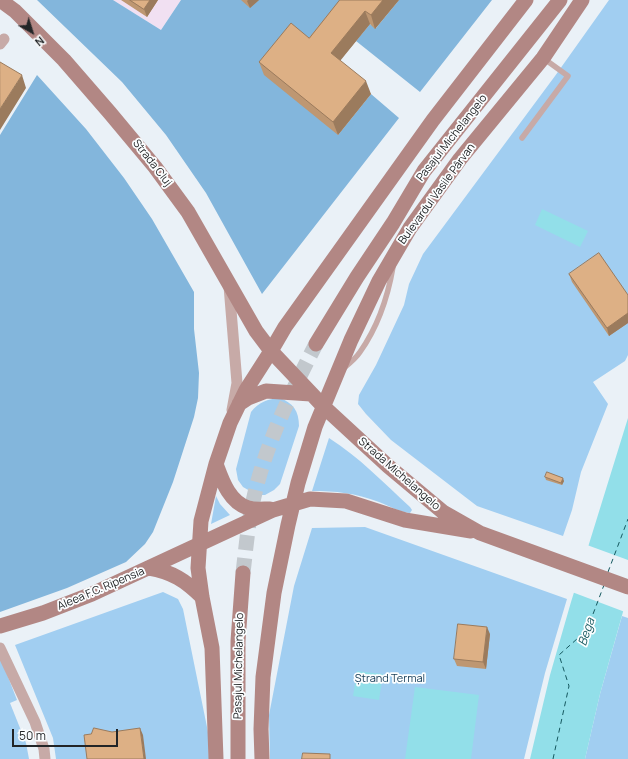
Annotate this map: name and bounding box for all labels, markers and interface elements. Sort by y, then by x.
north arrow [12,12,52,52]
text: N [32,33,48,50]
street label: Pasajul Michelangelo [414,92,490,184]
street label: Strada Cluj [130,137,174,189]
street label: Bulevardul Vasile Pârvan [396,141,478,247]
street label: Strada Michelangelo [355,435,443,513]
street label: Aleea F.C. Ripensia [56,565,146,613]
street label: Pasajul Michelangelo [231,613,247,719]
water label: Bega [576,616,598,648]
park label: Ștrand Termal [355,672,425,686]
scale bar [14,721,120,747]
text: 50 m [19,727,46,744]

